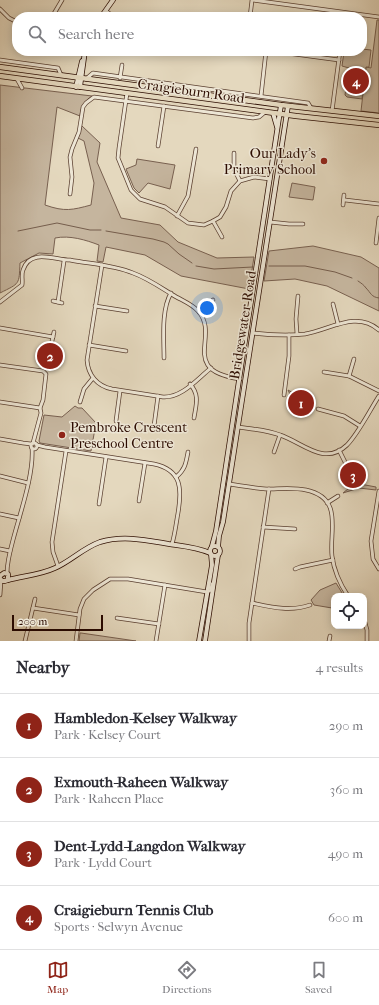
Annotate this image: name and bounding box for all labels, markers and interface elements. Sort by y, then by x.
search box [12,12,367,56]
icon: search [26,23,48,45]
text: Search here [58,25,134,43]
pin: 4 [343,66,369,96]
street label: Craigieburn Road [136,75,246,107]
place label: Our Lady's Primary School [224,145,316,178]
marker: Our Lady's Primary School [319,156,329,166]
street label: Bridgewater Road [226,269,260,381]
your location [197,298,217,318]
pin: 2 [37,341,63,371]
pin: 1 [288,388,314,418]
place label: Pembroke Crescent Preschool Centre [70,419,187,452]
marker: Pembroke Crescent Preschool Centre [57,430,67,440]
pin: 3 [340,460,366,490]
map controls [331,593,367,629]
button: locate [331,593,367,629]
scale bar [12,613,103,632]
text: 200 m [18,615,47,628]
text: Nearby [16,657,70,677]
text: 4 results [316,660,363,675]
text: Hambledon-Kelsey Walkway [54,709,237,727]
text: 1 [27,718,31,733]
text: 290 m [329,718,363,733]
text: Park · Kelsey Court [54,727,161,742]
text: Exmouth-Raheen Walkway [54,773,228,791]
text: 2 [26,782,32,797]
text: 360 m [330,782,363,797]
text: Park · Raheen Place [54,791,164,806]
text: Dent-Lydd-Langdon Walkway [54,837,246,855]
text: 3 [26,846,32,861]
text: 490 m [328,846,363,861]
text: Park · Lydd Court [54,855,152,870]
text: Craigieburn Tennis Club [54,901,213,919]
text: 4 [25,910,33,925]
text: 600 m [328,910,363,925]
text: Sports · Selwyn Avenue [54,919,183,934]
tab: Map [47,959,69,996]
tab: Directions [162,959,212,996]
tab: Saved [305,959,332,996]

